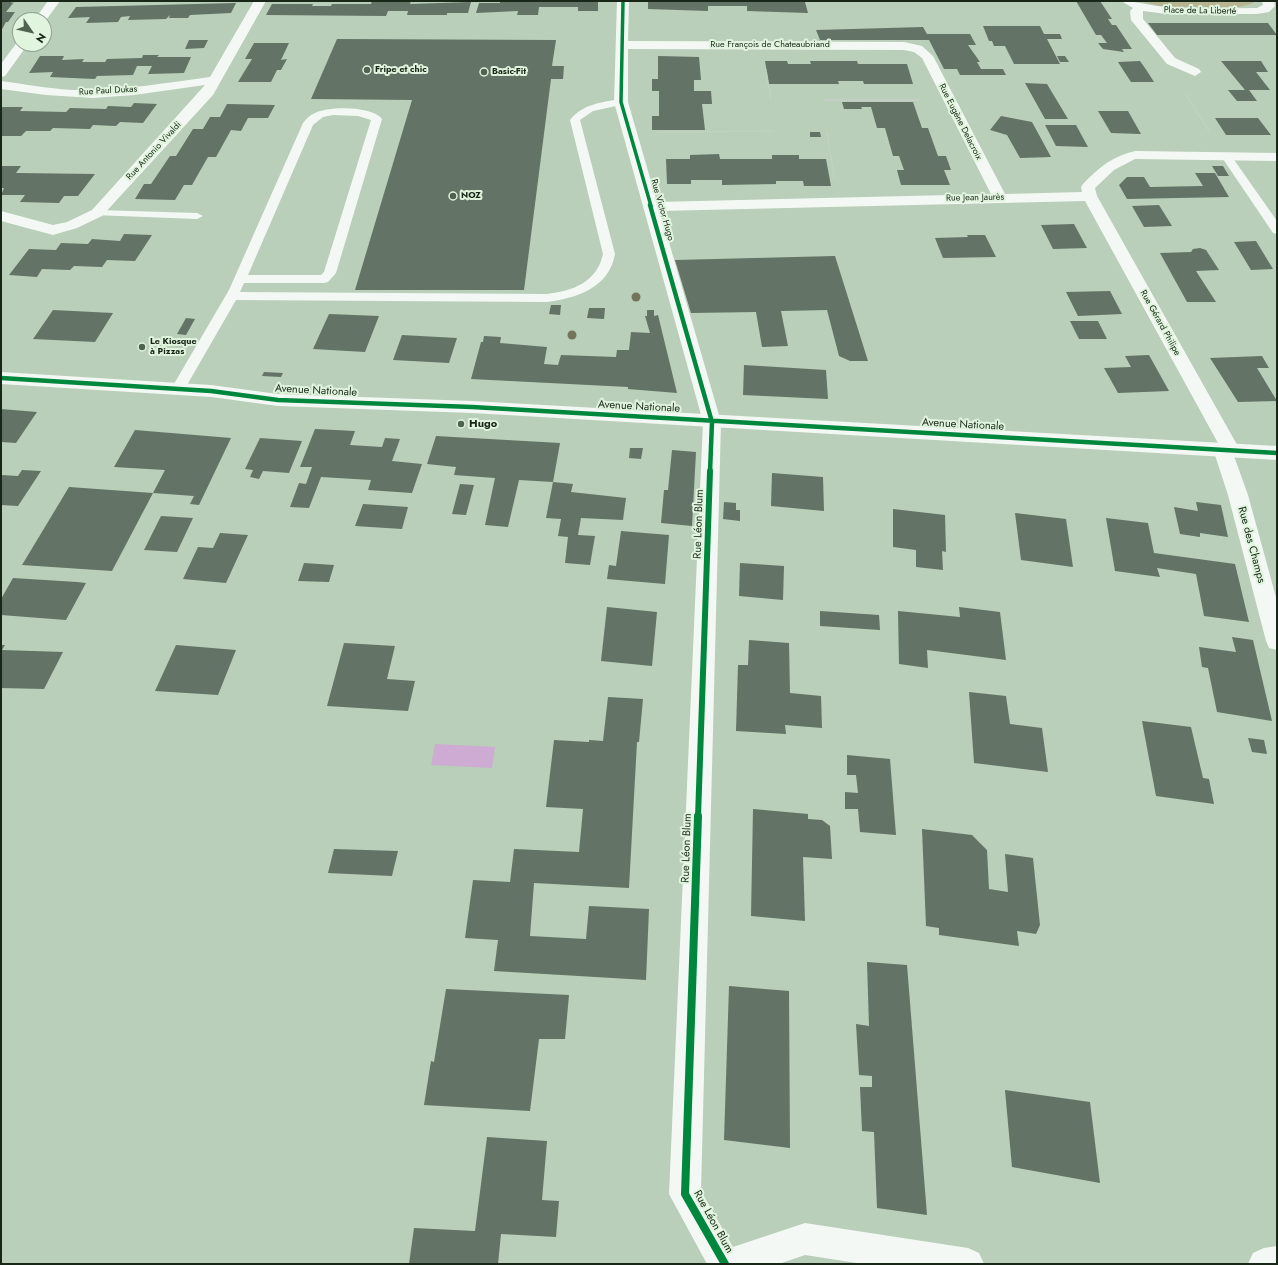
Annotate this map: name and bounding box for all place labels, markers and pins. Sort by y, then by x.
marker: Fripe et chic [362,65,372,75]
place label: Fripe et chic [375,65,427,75]
marker: Basic-Fit [479,67,489,77]
place label: Basic-Fit [492,67,526,77]
marker: NOZ [448,191,458,201]
place label: NOZ [461,191,481,201]
place label: Le Kiosque à Pizzas [150,337,197,358]
marker: Le Kiosque à Pizzas [137,342,147,352]
place label: Hugo [469,417,497,431]
marker: Hugo [456,419,466,429]

